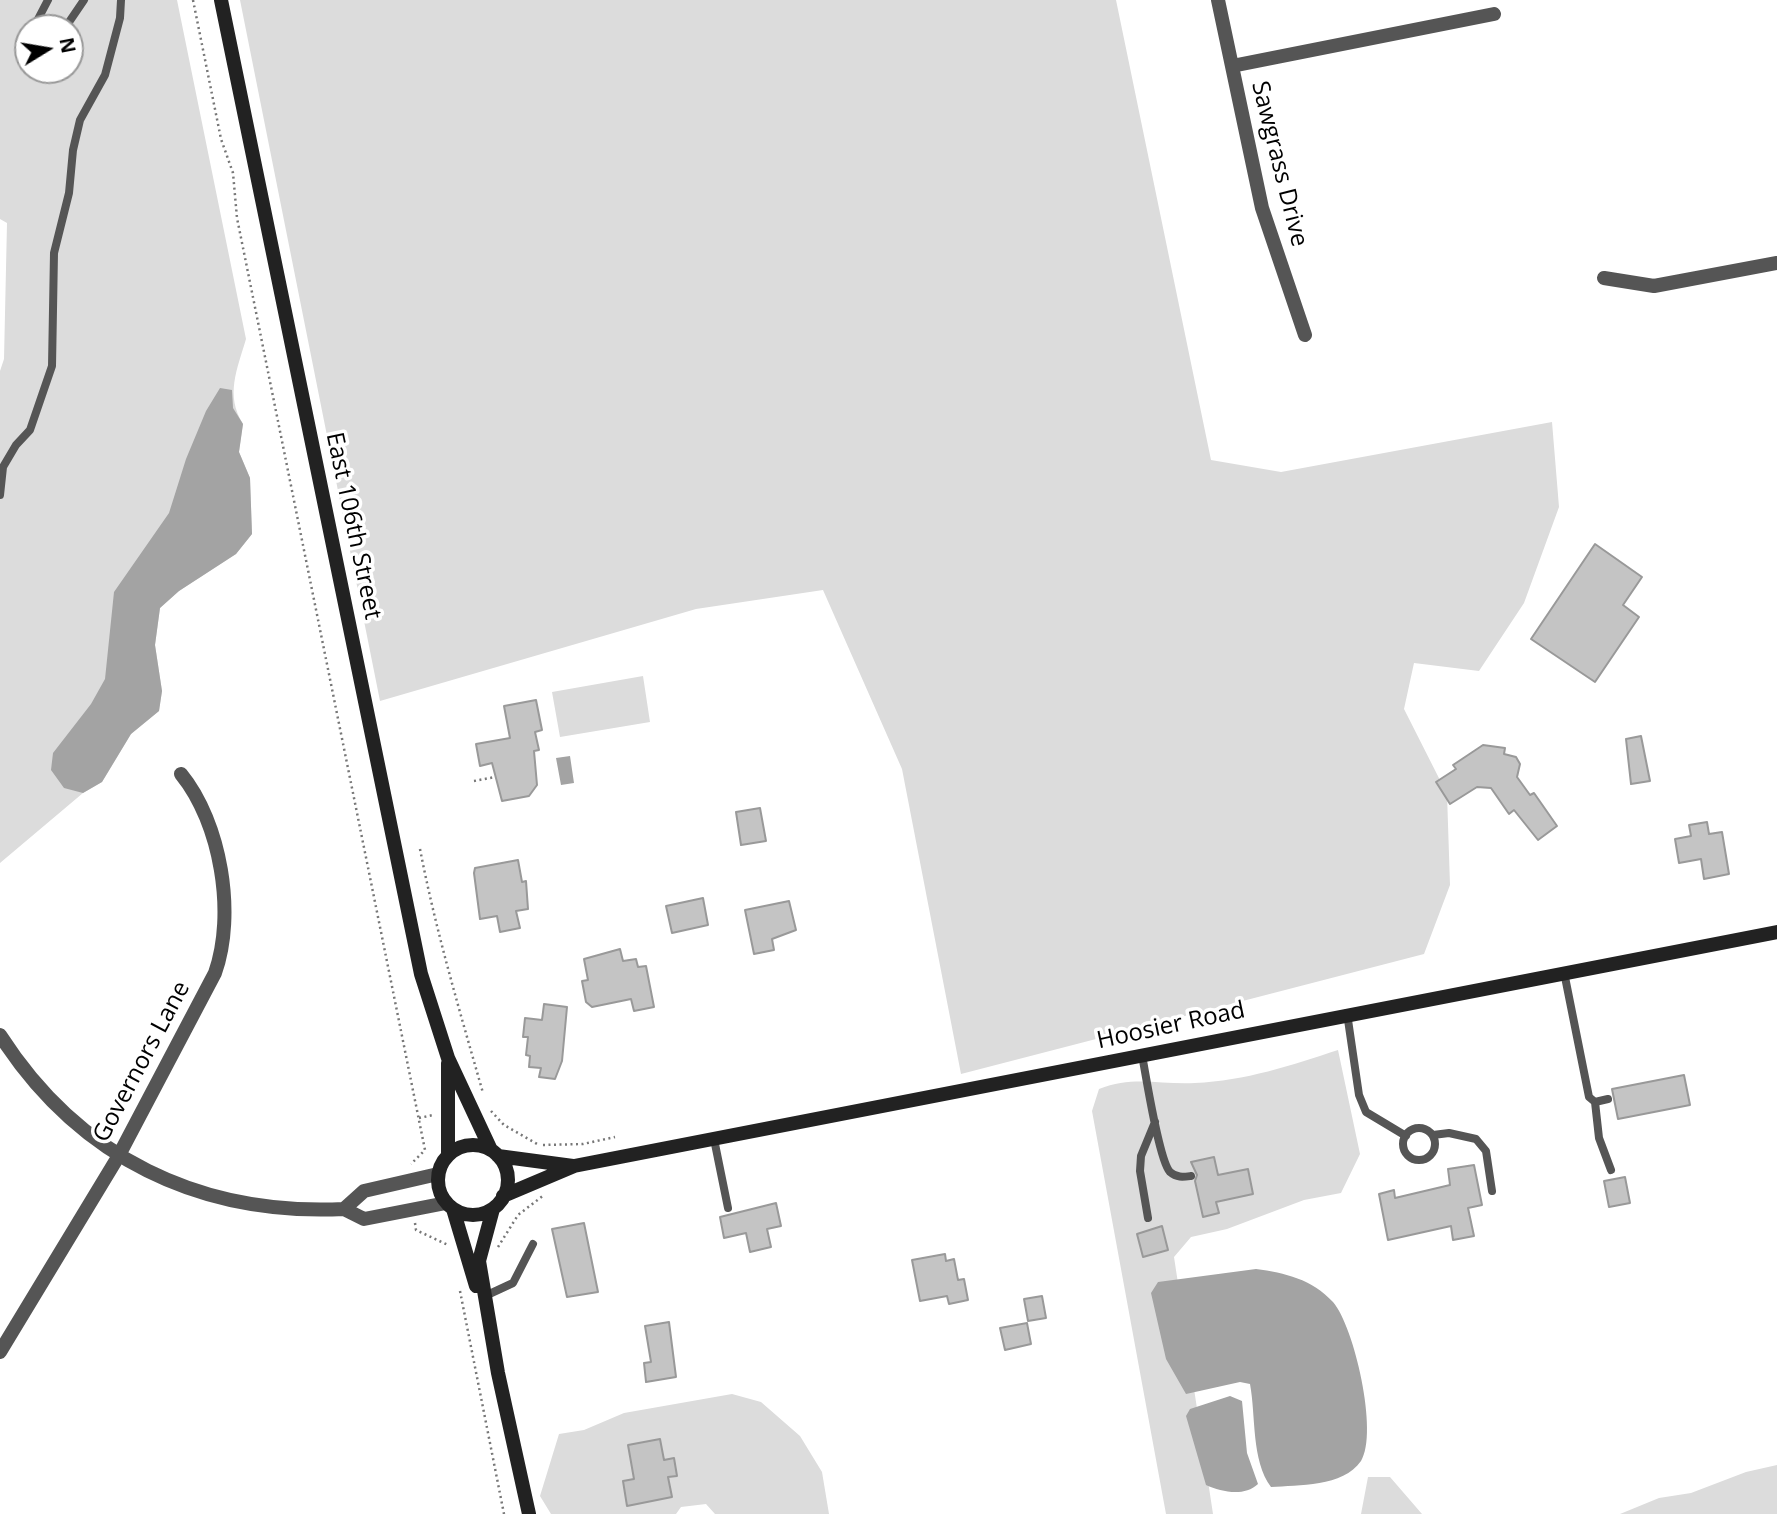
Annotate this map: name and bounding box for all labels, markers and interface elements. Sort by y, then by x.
north arrow [14,14,84,84]
text: N [53,35,82,55]
street label: Sawgrass Drive [1245,78,1313,250]
street label: East 106th Street [319,430,387,622]
street label: Governors Lane [88,977,196,1147]
street label: Hoosier Road [1094,996,1248,1056]

